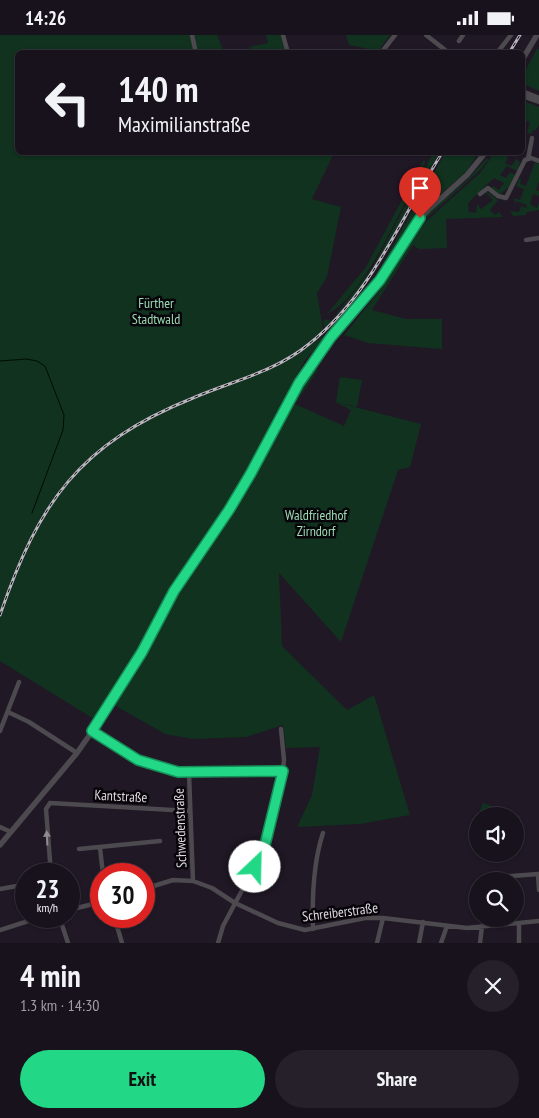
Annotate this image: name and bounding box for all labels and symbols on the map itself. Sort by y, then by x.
pin [399,167,441,218]
park label: Fürther Stadtwald [132,294,180,328]
park label: Waldfriedhof Zirndorf [285,506,347,540]
street label: Kantstraße [94,786,148,806]
street label: Schwedenstraße [170,788,190,868]
one-way arrow [43,830,51,846]
position arrow [228,840,280,892]
speed limit sign: 30 [90,863,155,928]
street label: Schreiberstraße [301,898,379,926]

